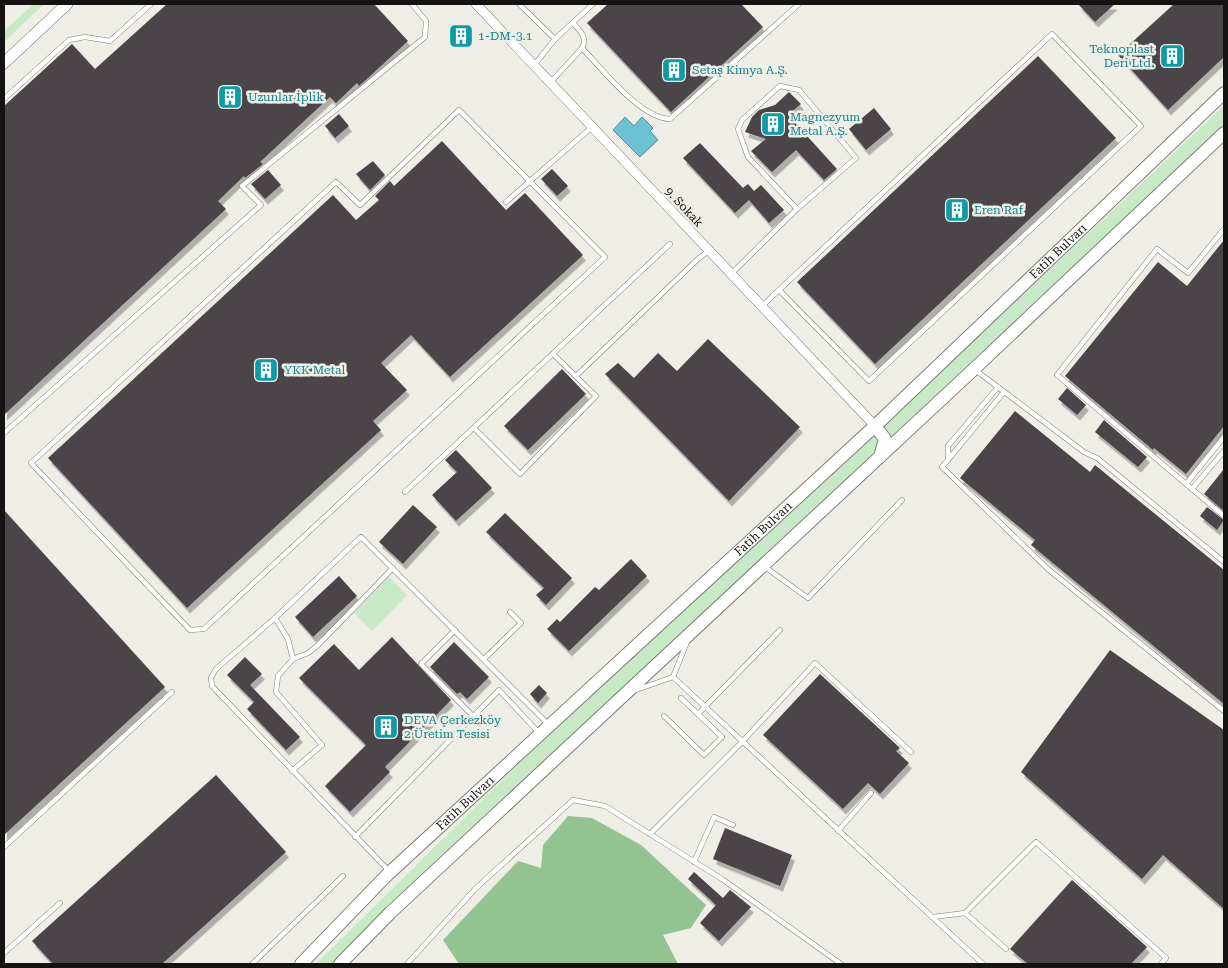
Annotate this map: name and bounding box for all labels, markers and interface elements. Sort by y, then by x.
building icon: 1-DM-3.1 [448,23,474,49]
place label: 1-DM-3.1 [478,29,533,43]
place label: Teknoplast Deri Ltd. [1089,42,1155,70]
building icon: Teknoplast Deri Ltd. [1159,43,1185,69]
building icon: Setaş Kimya A.Ş. [661,57,687,83]
place label: Setaş Kimya A.Ş. [692,63,788,77]
building icon: Uzunlar İplik [217,84,243,110]
place label: Uzunlar İplik [248,90,324,104]
place label: Magnezyum Metal A.Ş. [790,110,860,138]
building icon: Magnezyum Metal A.Ş. [760,111,786,137]
street label: 9. Sokak [662,184,706,230]
building icon: Eren Raf [944,197,970,223]
place label: Eren Raf [974,203,1024,217]
street label: Fatih Bulvarı [1027,221,1090,282]
building icon: YKK Metal [253,357,279,383]
place label: YKK Metal [284,363,346,377]
street label: Fatih Bulvarı [732,499,795,559]
place label: DEVA Çerkezköy 2 Üretim Tesisi [404,713,502,741]
building icon: DEVA Çerkezköy 2 Üretim Tesisi [373,714,399,740]
street label: Fatih Bulvarı [434,773,497,833]

